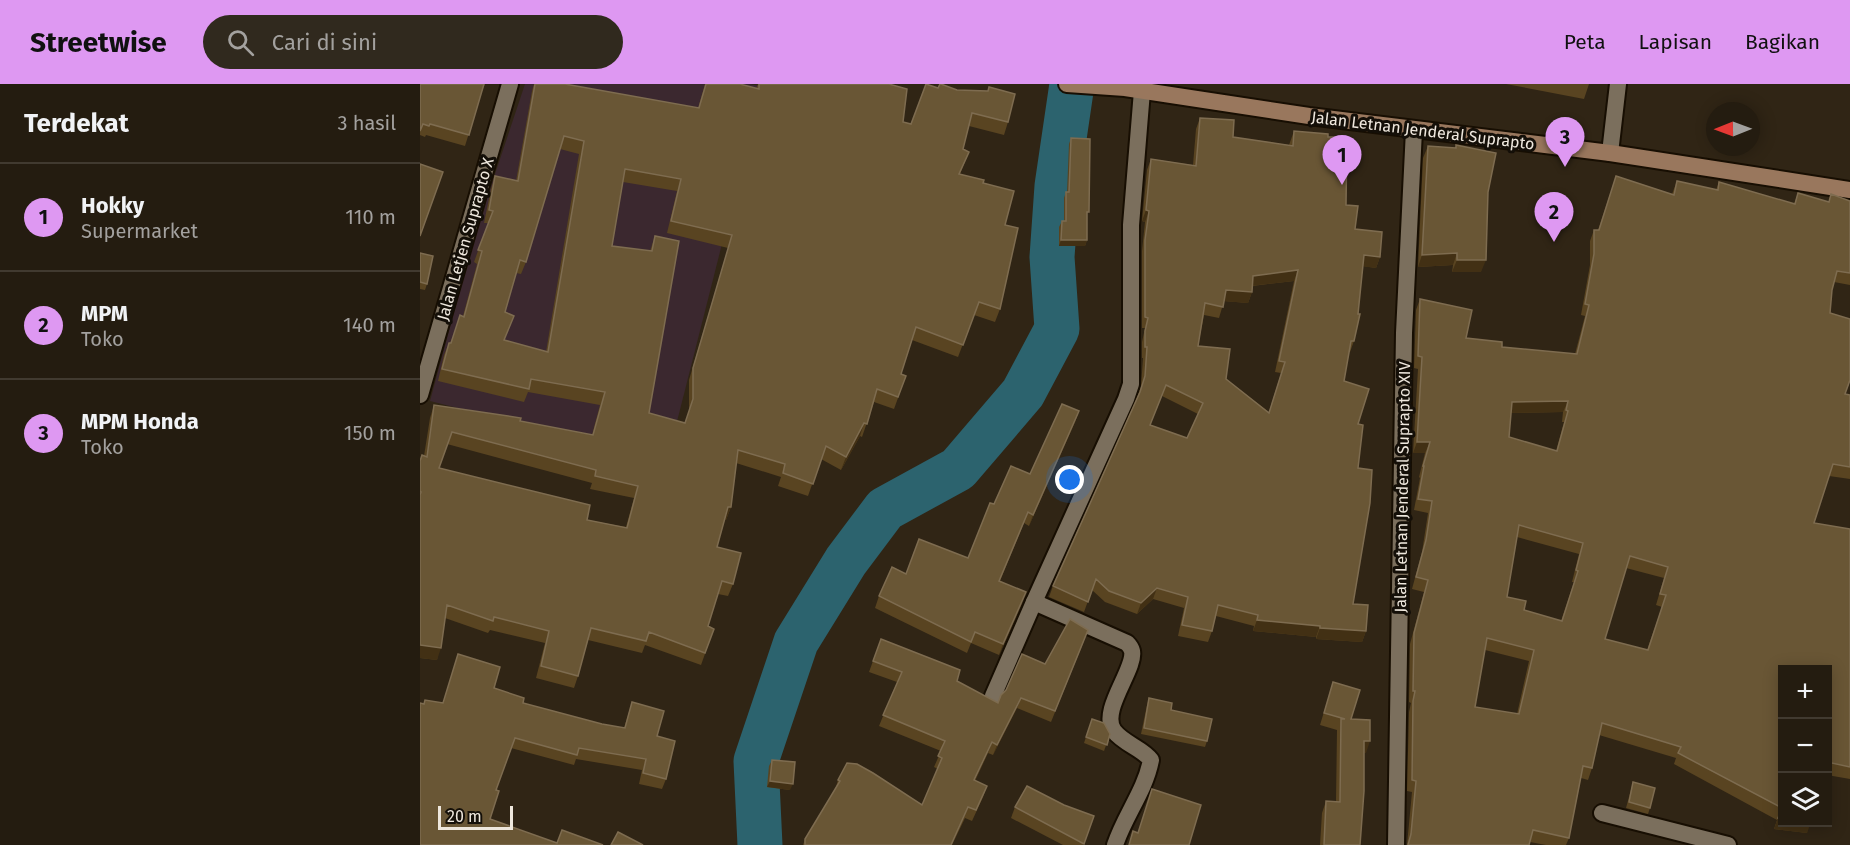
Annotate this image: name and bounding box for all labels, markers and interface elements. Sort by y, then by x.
search box [203,15,623,69]
text: Streetwise [30,26,167,59]
icon: search [224,26,257,59]
text: Cari di sini [272,29,377,56]
text: Peta [1564,29,1606,55]
text: Lapisan [1639,29,1712,55]
text: Bagikan [1745,29,1820,55]
north arrow [1706,102,1760,156]
street label: Jalan Letnan Jenderal Suprapto [1310,107,1536,154]
text: Terdekat [24,108,129,139]
text: 3 hasil [337,111,396,135]
pin: 3 [1546,118,1584,167]
pin: 1 [1322,135,1362,185]
street label: Jalan Letjen Suprapto X [433,155,498,323]
text: Hokky [81,192,144,219]
pin: 2 [1534,192,1574,242]
text: 1 [39,205,48,229]
text: 110 m [345,205,396,229]
text: Supermarket [81,219,198,243]
text: MPM [81,300,128,327]
text: 2 [38,313,49,337]
text: 140 m [343,313,396,337]
text: Toko [81,327,124,351]
street label: Jalan Letnan Jenderal Suprapto XIV [1391,361,1414,613]
text: MPM Honda [81,408,199,435]
text: 3 [38,421,49,445]
text: 150 m [344,421,396,445]
text: Toko [81,435,124,459]
your location [1055,465,1084,494]
map controls [1778,665,1832,827]
button: + [1778,665,1832,719]
button: − [1778,719,1832,773]
button: layers [1778,773,1832,827]
scale bar [438,803,513,830]
text: 20 m [447,807,482,826]

